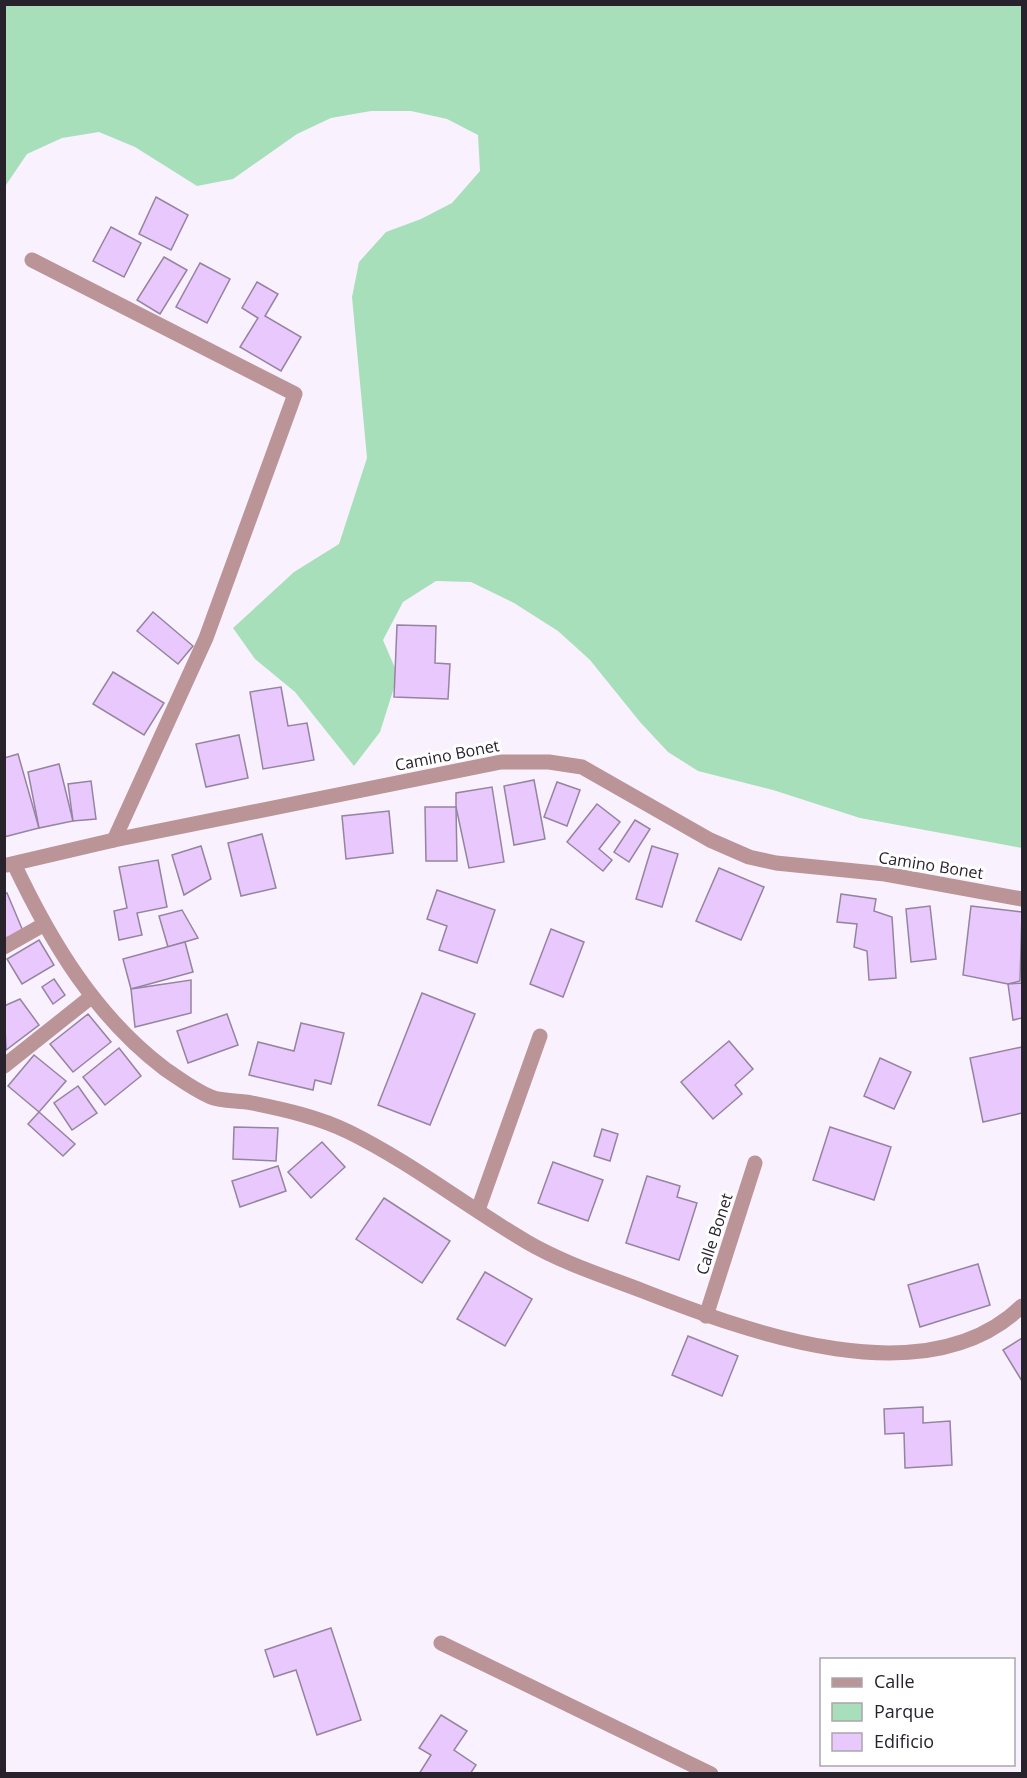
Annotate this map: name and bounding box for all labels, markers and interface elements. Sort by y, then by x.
street label: Camino Bonet [393,734,501,776]
street label: Camino Bonet [877,846,985,884]
street label: Calle Bonet [690,1190,738,1278]
legend [820,1658,1015,1766]
text: Calle [874,1669,915,1693]
text: Parque [874,1699,934,1723]
text: Edificio [874,1729,934,1753]

